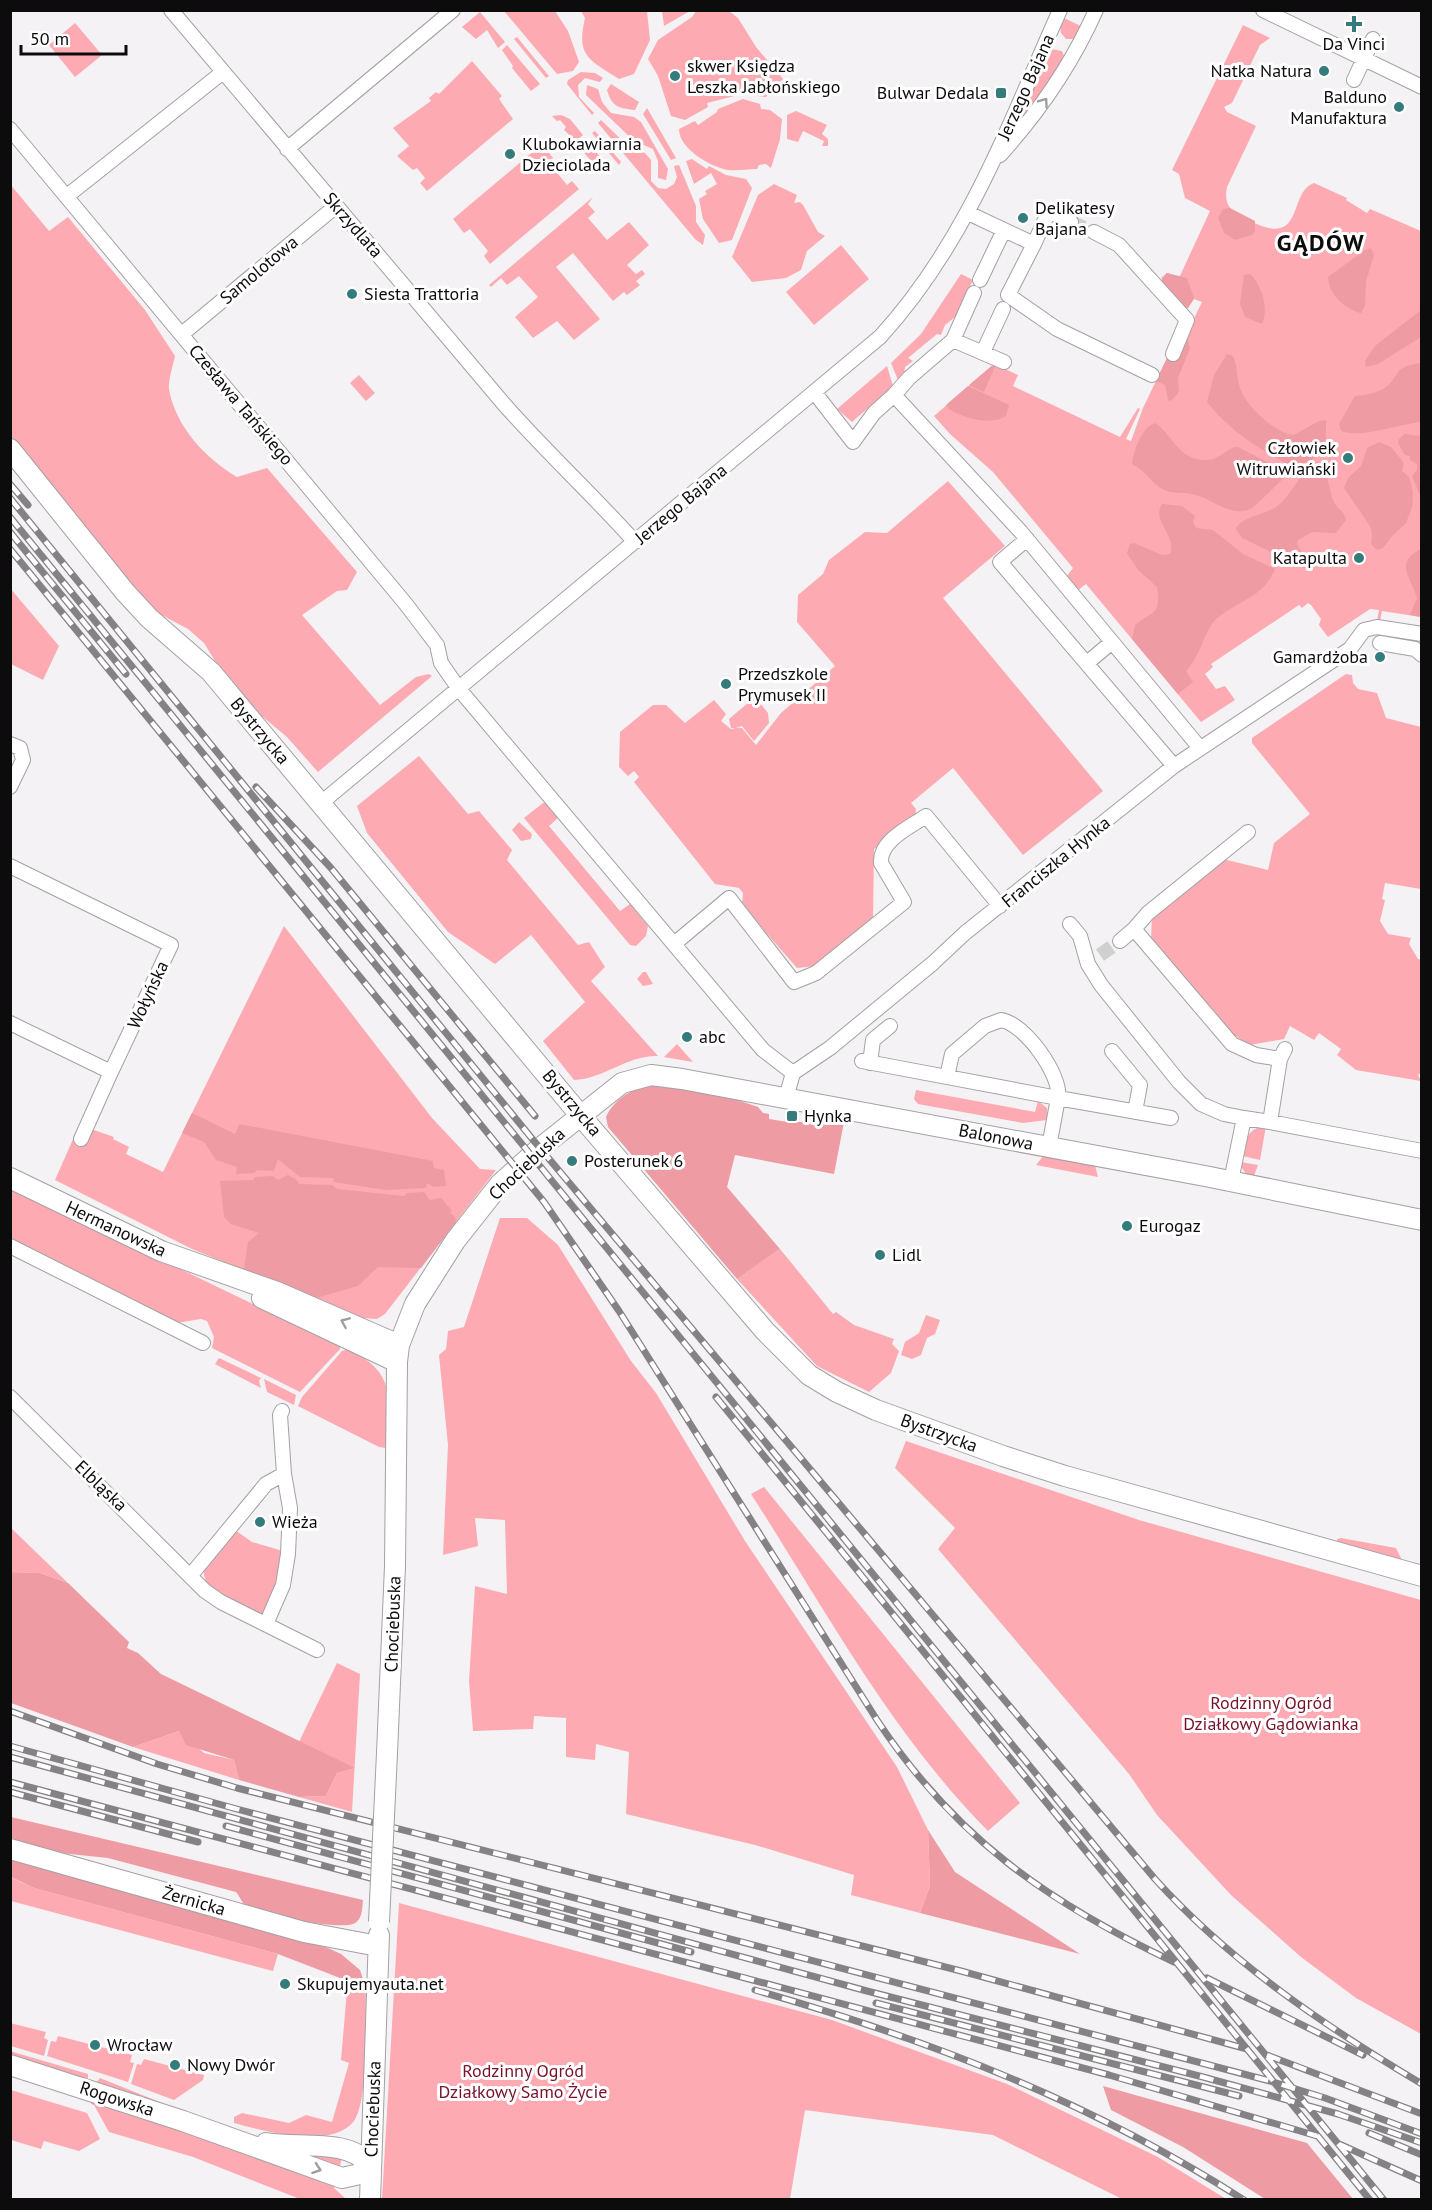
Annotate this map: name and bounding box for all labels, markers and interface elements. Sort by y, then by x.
marker: Da Vinci [1347,17,1361,31]
scale bar [21,18,126,56]
text: 50 m [30,27,69,50]
street label: Jerzego Bajana [992,30,1059,144]
place label: Da Vinci [1323,32,1385,55]
place label: skwer Księdza Leszka Jabłońskiego [687,54,840,98]
place label: Natka Natura [1211,59,1312,82]
marker: Natka Natura [1317,64,1331,78]
marker: skwer Księdza Leszka Jabłońskiego [668,69,682,83]
place label: Bulwar Dedala [877,81,989,104]
place label: Balduno Manufaktura [1290,85,1387,129]
marker: Bulwar Dedala [994,86,1008,100]
one-way arrow [1037,98,1048,109]
marker: Balduno Manufaktura [1392,100,1406,114]
place label: Klubokawiarnia Dzieciolada [522,132,642,176]
marker: Klubokawiarnia Dzieciolada [503,147,517,161]
street label: Skrzydlata [319,187,388,262]
place label: Delikatesy Bajana [1035,196,1115,240]
marker: Delikatesy Bajana [1016,211,1030,225]
district label: GĄDÓW [1277,227,1365,258]
street label: Samolotowa [215,230,303,309]
place label: Siesta Trattoria [364,282,479,305]
marker: Siesta Trattoria [345,287,359,301]
street label: Czesława Tańskiego [184,339,299,470]
place label: Człowiek Witruwiański [1236,436,1336,480]
marker: Człowiek Witruwiański [1341,451,1355,465]
street label: Jerzego Bajana [629,458,731,549]
place label: Katapulta [1273,546,1347,569]
marker: Katapulta [1352,551,1366,565]
place label: Gamardżoba [1273,645,1368,668]
marker: Gamardżoba [1373,650,1387,664]
place label: Przedszkole Prymusek II [738,662,828,706]
marker: Przedszkole Prymusek II [719,677,733,691]
street label: Bystrzycka [226,692,295,769]
street label: Franciszka Hynka [997,811,1115,912]
street label: Wołyńska [122,957,173,1032]
place label: abc [699,1025,726,1048]
marker: abc [680,1030,694,1044]
street label: Bystrzycka [538,1064,607,1141]
place label: Hynka [804,1104,852,1127]
marker: Hynka [785,1109,799,1123]
street label: Balonowa [957,1118,1035,1155]
street label: Chociebuska [484,1122,570,1205]
place label: Posterunek 6 [584,1149,683,1172]
marker: Posterunek 6 [565,1154,579,1168]
street label: Hermanowska [62,1195,170,1262]
place label: Eurogaz [1139,1214,1201,1237]
marker: Eurogaz [1120,1219,1134,1233]
place label: Lidl [892,1243,922,1266]
marker: Lidl [873,1248,887,1262]
one-way arrow [341,1317,352,1329]
street label: Bystrzycka [897,1408,981,1457]
street label: Elbląska [70,1455,132,1516]
place label: Wieża [272,1510,318,1533]
marker: Wieża [253,1515,267,1529]
street label: Chociebuska [379,1575,406,1673]
park label: Rodzinny Ogród Działkowy Gądowianka [1183,1691,1359,1735]
street label: Żernicka [160,1881,228,1920]
place label: Skupujemyauta.net [297,1972,444,1995]
marker: Skupujemyauta.net [278,1977,292,1991]
place label: Wrocław [107,2033,173,2056]
marker: Wrocław [88,2038,102,2052]
place label: Nowy Dwór [187,2053,275,2076]
marker: Nowy Dwór [168,2058,182,2072]
park label: Rodzinny Ogród Działkowy Samo Życie [439,2059,607,2103]
street label: Chociebuska [359,2060,386,2158]
street label: Rogowska [77,2076,157,2121]
one-way arrow [311,2162,322,2175]

